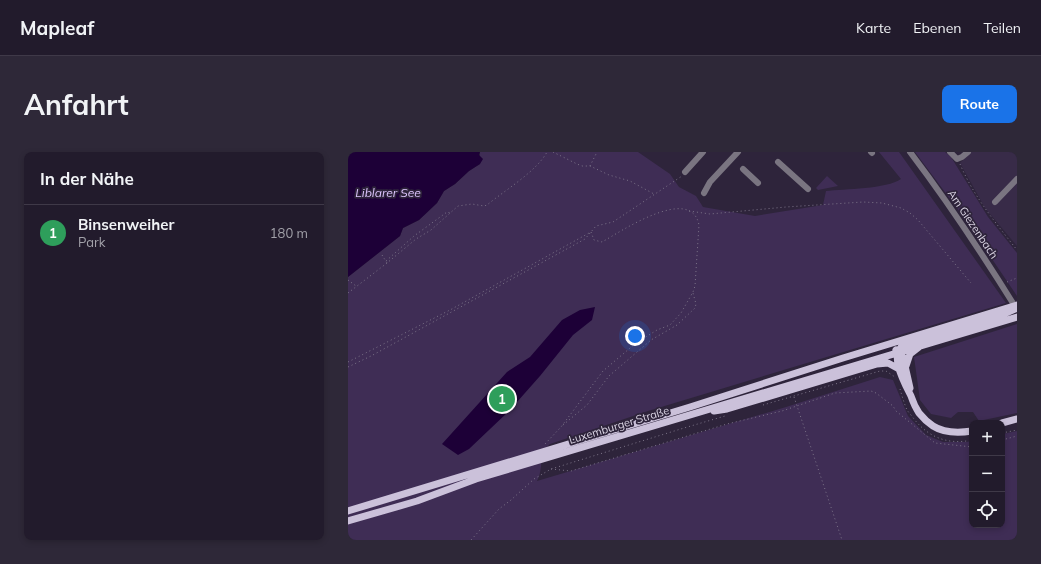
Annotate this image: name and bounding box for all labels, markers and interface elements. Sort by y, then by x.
text: Mapleaf [20,16,94,40]
text: Karte [856,19,891,37]
text: Ebenen [913,19,962,37]
text: Teilen [984,19,1021,37]
button: Route [942,85,1017,123]
text: Anfahrt [24,87,129,122]
text: In der Nähe [40,168,134,189]
water label: Liblarer See [355,185,421,200]
street label: Am Giezenbach [945,187,1001,261]
text: Binsenweiher [78,215,174,234]
text: 1 [49,225,57,241]
text: 180 m [270,225,308,241]
text: Park [78,234,105,250]
your location [625,326,645,346]
pin: 1 [489,384,515,414]
street label: Luxemburger Straße [567,403,671,447]
map controls [969,420,1005,528]
button: + [969,420,1005,456]
button: − [969,456,1005,492]
button: locate [969,492,1005,528]

